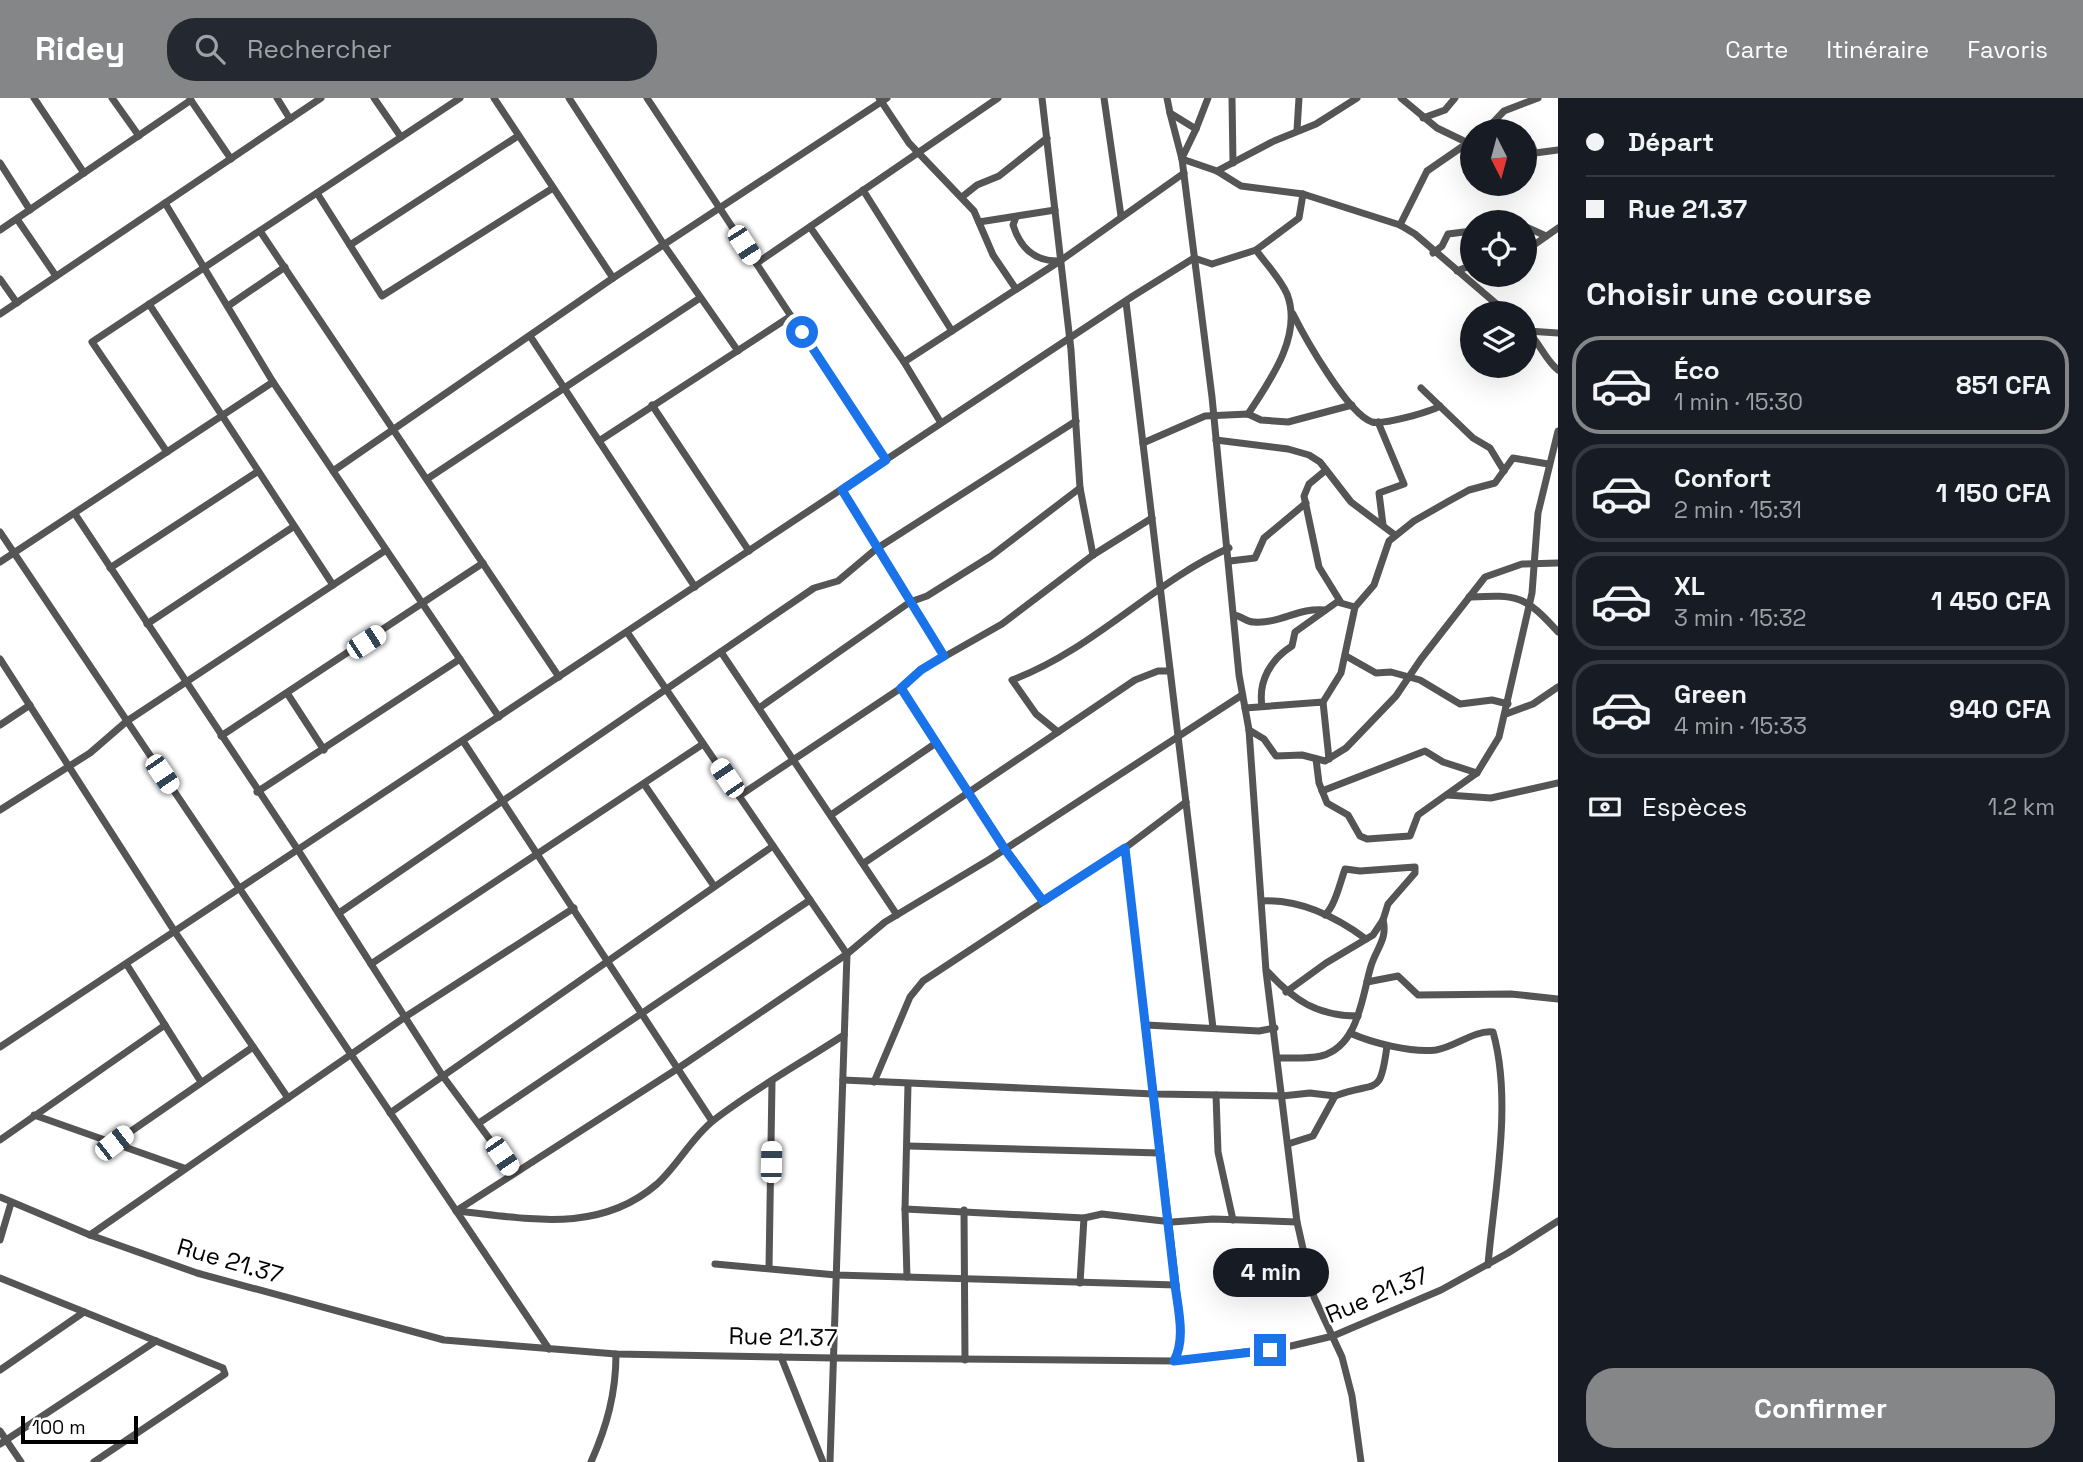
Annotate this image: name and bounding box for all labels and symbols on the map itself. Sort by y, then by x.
north arrow [1460,119,1536,196]
car [724,222,765,268]
route start [786,316,818,348]
car [343,622,390,662]
car [142,751,183,797]
car [707,755,748,801]
car [91,1122,138,1164]
car [482,1133,523,1179]
car [761,1141,782,1183]
street label: Rue 21.37 [174,1231,287,1290]
callout: 4 min [1212,1248,1328,1298]
street label: Rue 21.37 [1321,1259,1433,1330]
street label: Rue 21.37 [728,1320,838,1353]
route end [1254,1334,1286,1366]
scale bar [21,1413,138,1445]

